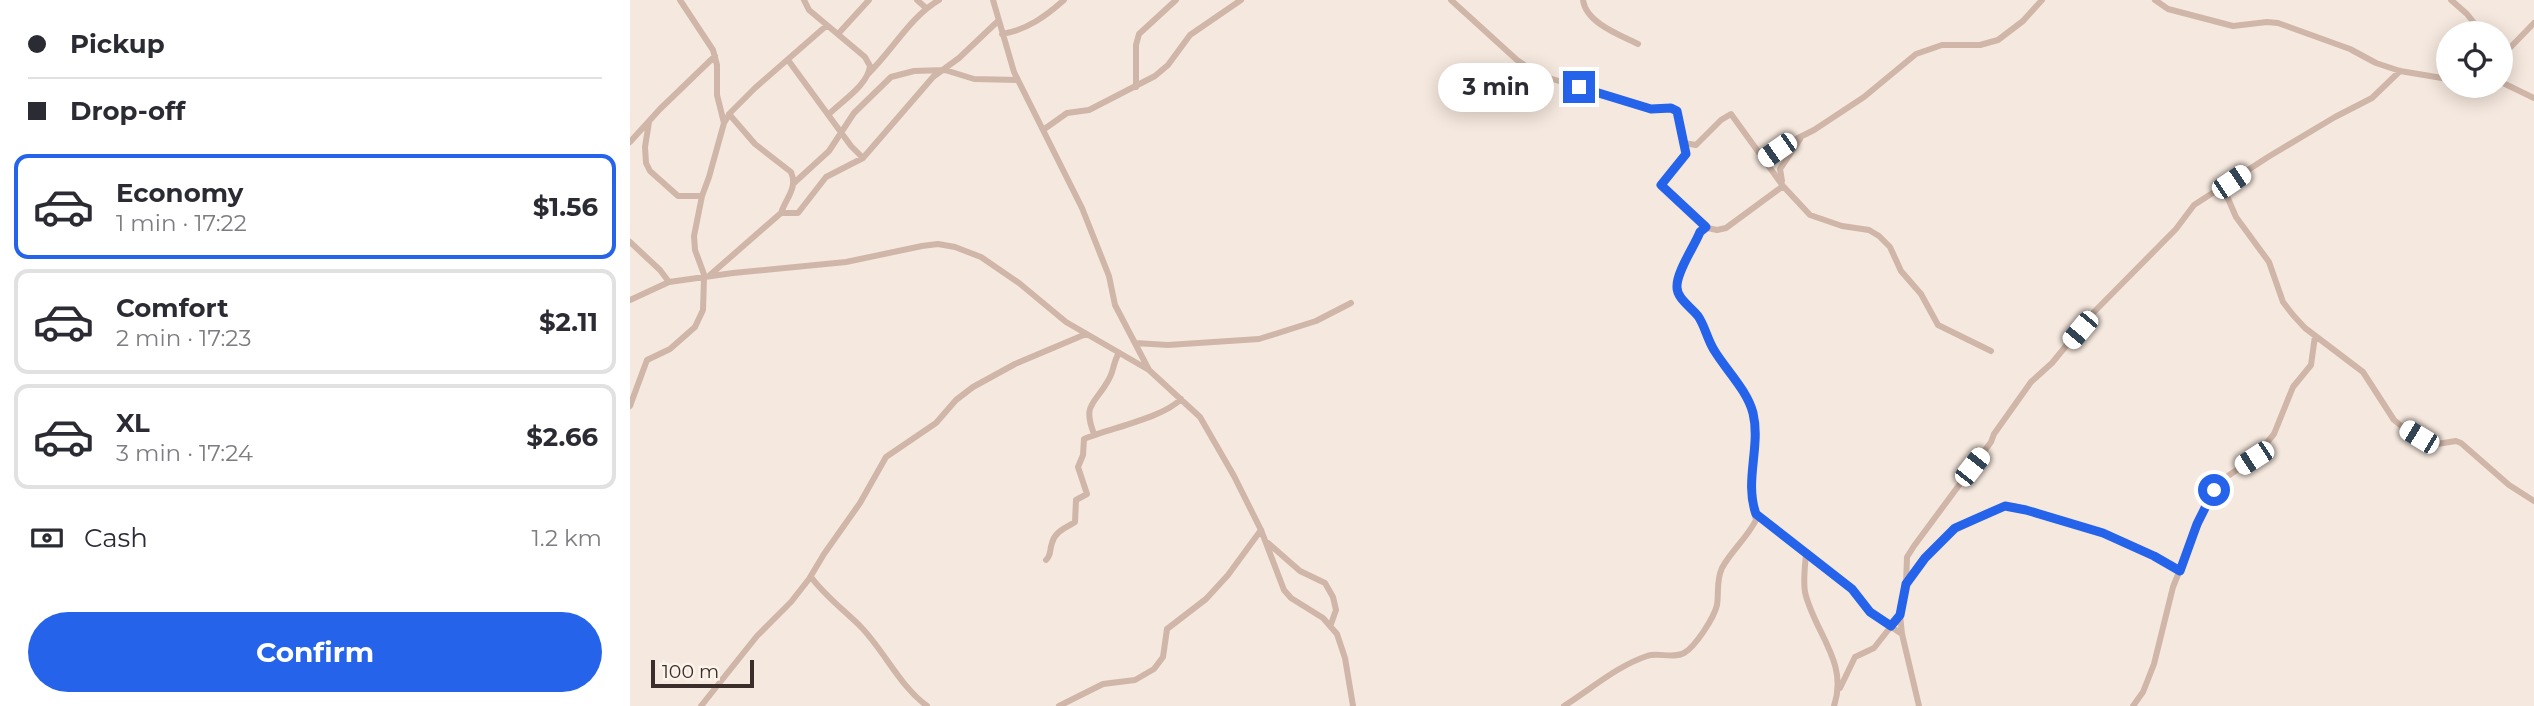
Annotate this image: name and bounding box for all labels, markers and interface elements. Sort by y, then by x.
map controls [2436,21,2513,98]
button: locate [2436,21,2513,98]
text: Pickup [70,28,165,60]
callout: 3 min [1439,62,1555,112]
route end [1563,71,1595,103]
text: 3 min [1462,73,1530,101]
text: Drop-off [70,95,185,127]
car [1754,129,1801,171]
car [2208,162,2255,202]
icon: car [32,175,95,238]
text: Economy [116,177,243,209]
text: $1.56 [533,191,598,223]
text: 1 min · 17:22 [116,209,247,237]
icon: car [32,290,95,353]
text: Comfort [116,292,228,324]
text: $2.11 [539,306,598,338]
car [2059,307,2102,353]
text: 2 min · 17:23 [116,324,251,352]
icon: car [32,405,95,468]
text: XL [116,407,150,439]
car [2396,417,2443,457]
text: $2.66 [526,421,598,453]
car [2231,438,2278,478]
text: 3 min · 17:24 [116,439,253,467]
car [1951,444,1994,490]
route start [2198,474,2230,506]
icon: cash [28,519,66,557]
text: Cash [84,522,148,554]
text: 1.2 km [532,524,602,552]
button: Confirm [28,612,602,692]
scale bar [651,657,754,689]
text: 100 m [662,660,719,683]

